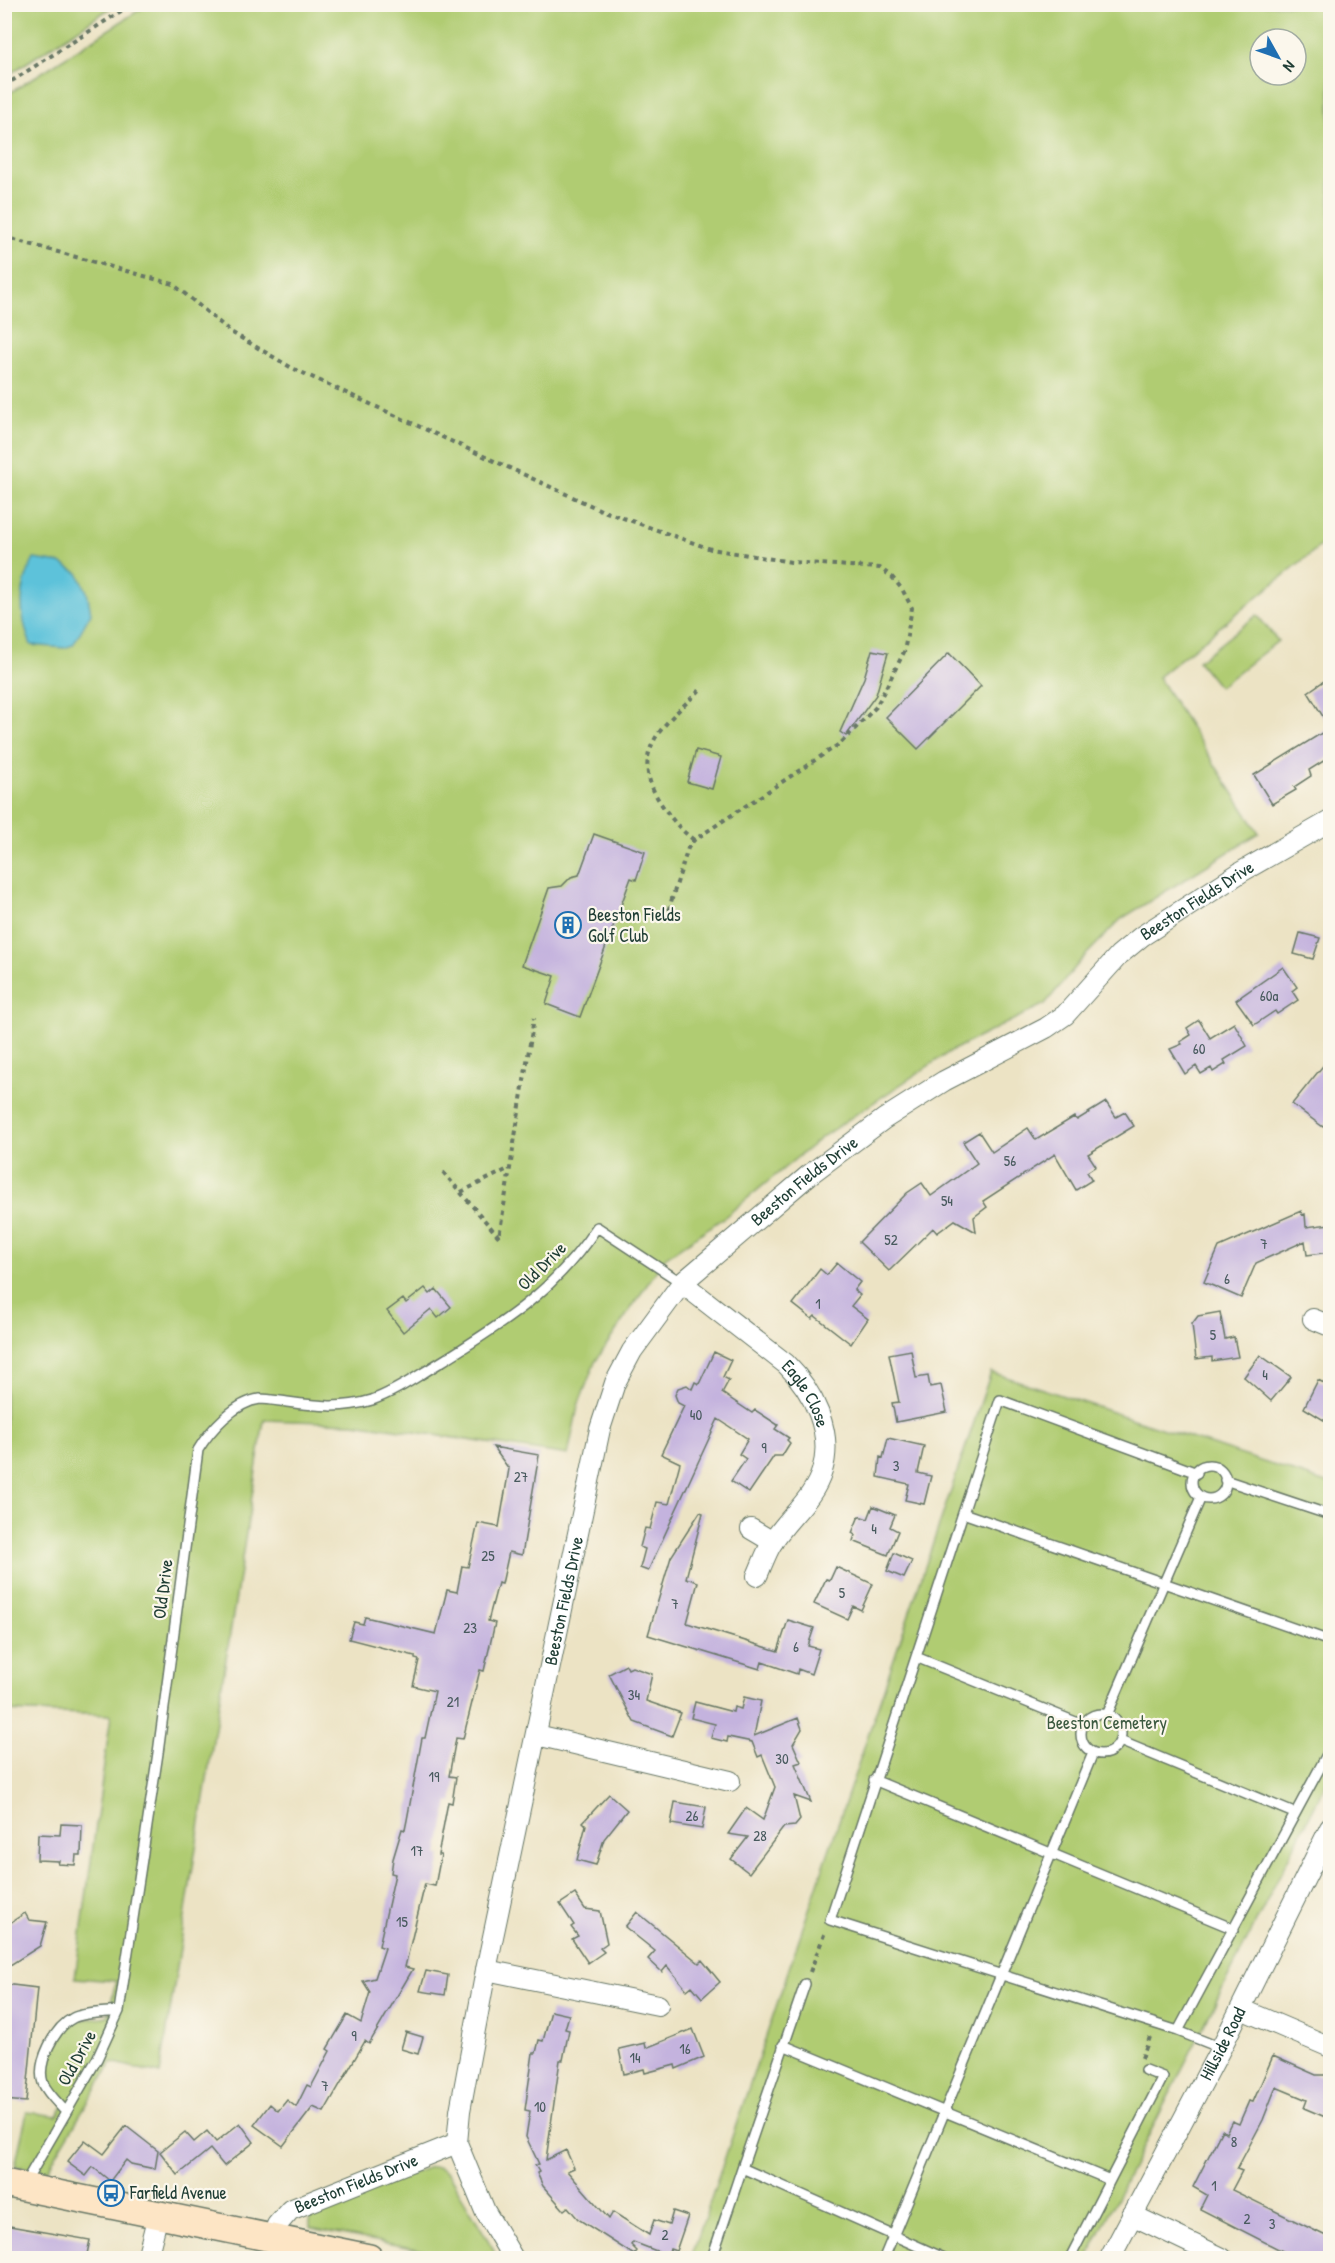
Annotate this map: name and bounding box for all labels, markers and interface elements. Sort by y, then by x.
north arrow [1248,27,1308,87]
text: N [1278,56,1301,77]
street label: Beeston Fields Drive [1135,854,1258,946]
place label: Beeston Fields Golf Club [588,902,681,948]
building icon: Beeston Fields Golf Club [553,910,583,940]
house number: 60a [1260,985,1278,1006]
house number: 60 [1193,1038,1206,1059]
street label: Beeston Fields Drive [745,1130,863,1231]
house number: 56 [1004,1150,1016,1171]
house number: 54 [941,1190,953,1211]
house number: 52 [884,1229,898,1250]
house number: 7 [1260,1233,1268,1254]
street label: Old Drive [512,1236,572,1296]
house number: 6 [1224,1268,1230,1289]
house number: 1 [815,1293,821,1314]
house number: 5 [1210,1324,1217,1345]
street label: Eagle Close [776,1354,836,1430]
house number: 4 [1262,1364,1268,1385]
house number: 40 [690,1404,702,1425]
house number: 9 [761,1437,767,1458]
house number: 3 [893,1455,900,1476]
house number: 27 [514,1466,528,1487]
house number: 4 [871,1518,877,1539]
street label: Beeston Fields Drive [538,1534,589,1667]
house number: 25 [481,1545,495,1566]
street label: Old Drive [146,1558,179,1620]
house number: 5 [839,1582,846,1603]
house number: 7 [671,1593,679,1614]
house number: 23 [463,1617,477,1638]
house number: 6 [793,1636,799,1657]
house number: 34 [628,1684,641,1705]
house number: 21 [447,1691,459,1712]
park label: Beeston Cemetery [1047,1710,1168,1735]
house number: 30 [775,1748,789,1769]
house number: 19 [429,1766,440,1787]
house number: 26 [685,1805,699,1826]
house number: 28 [753,1825,767,1846]
house number: 17 [411,1840,423,1861]
house number: 15 [396,1911,409,1932]
street label: Hillside Road [1193,2003,1251,2085]
house number: 9 [351,2025,357,2046]
street label: Old Drive [51,2026,102,2090]
house number: 16 [679,2038,691,2059]
house number: 14 [629,2047,641,2068]
house number: 7 [321,2075,329,2096]
house number: 10 [534,2096,546,2117]
house number: 8 [1231,2131,1237,2152]
street label: Beeston Fields Drive [291,2147,421,2219]
house number: 1 [1211,2175,1217,2196]
bus stop icon: Farfield Avenue [96,2178,126,2208]
place label: Farfield Avenue [129,2180,227,2205]
house number: 2 [1243,2208,1251,2229]
house number: 3 [1269,2213,1276,2234]
house number: 2 [661,2224,669,2245]

